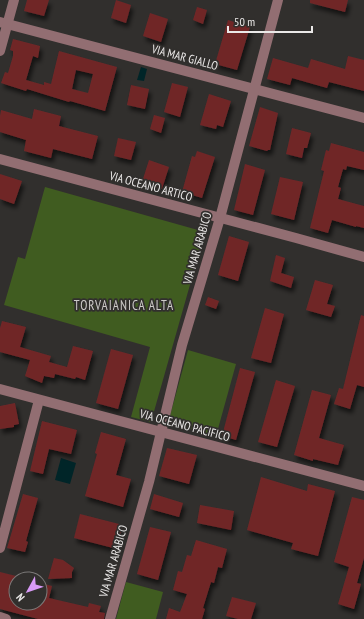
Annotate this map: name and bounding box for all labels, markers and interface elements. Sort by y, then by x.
scale bar [228,8,312,34]
text: 50 m [234,14,255,29]
street label: VIA MAR GIALLO [149,41,220,73]
street label: VIA OCEANO ARTICO [107,167,194,204]
street label: VIA MAR ARABICO [179,210,215,287]
district label: TORVAIANICA ALTA [74,297,174,314]
street label: VIA OCEANO PACIFICO [137,405,232,444]
street label: VIA MAR ARABICO [95,523,131,600]
north arrow [8,571,48,611]
text: N [13,591,28,604]

